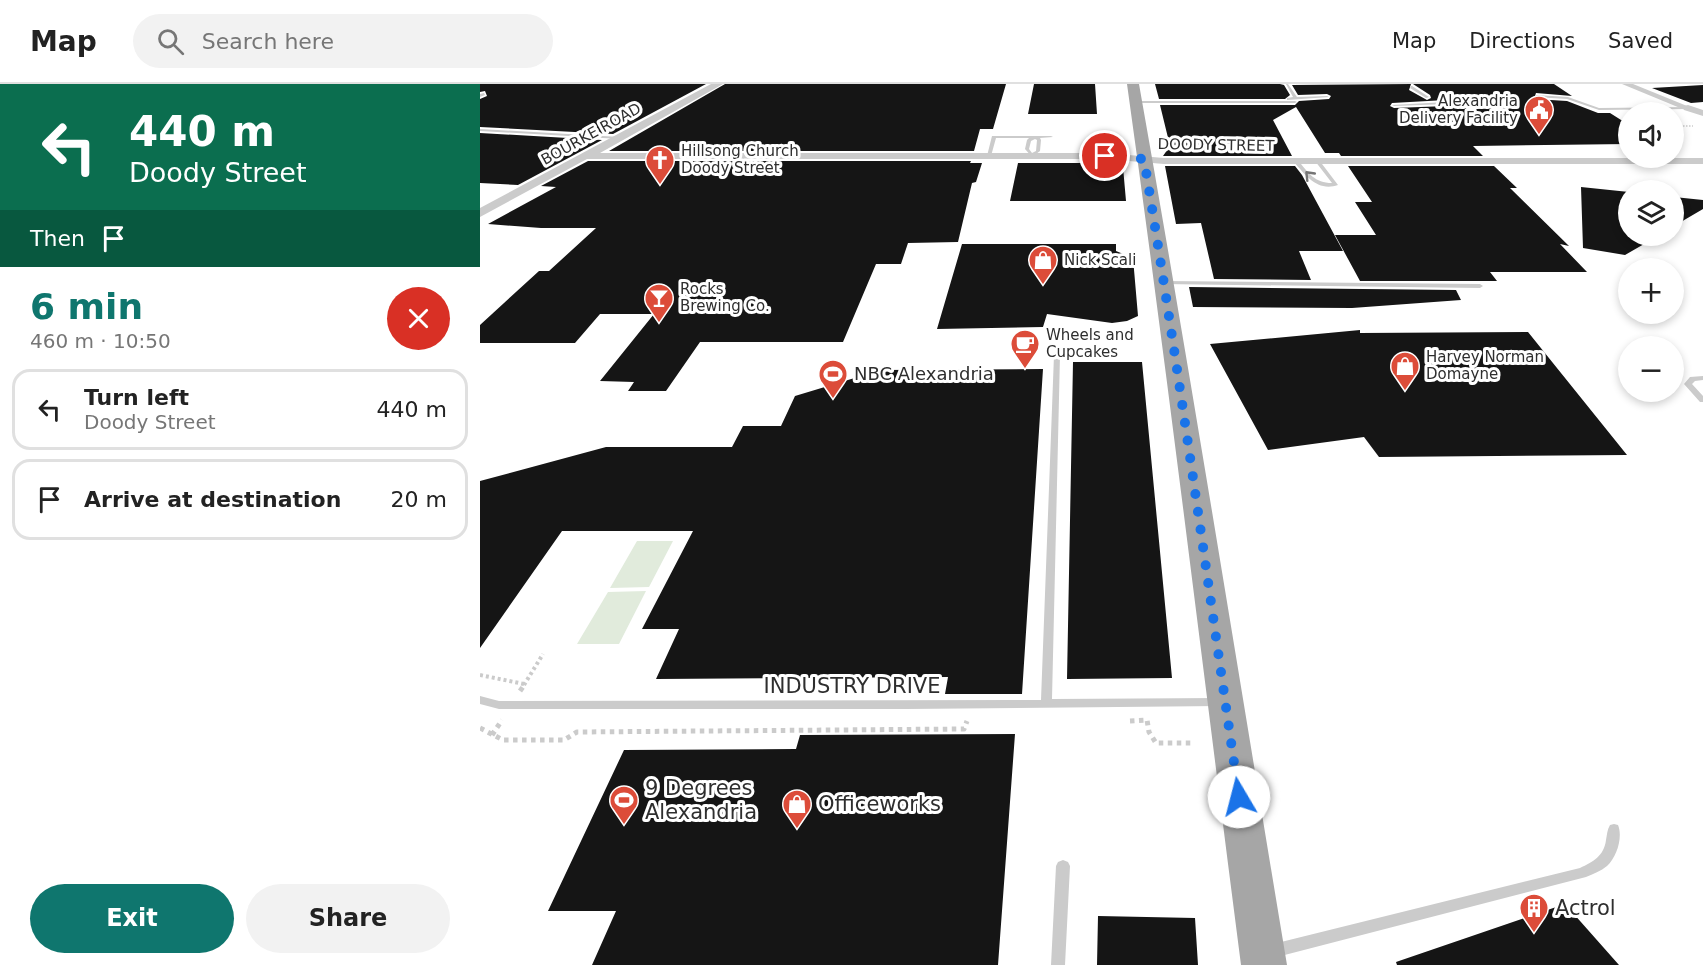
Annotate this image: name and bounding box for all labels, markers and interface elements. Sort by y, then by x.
search box [133,14,553,68]
text: Map [30,25,97,58]
icon: search [154,25,187,58]
text: Search here [202,29,334,54]
text: Map [1392,29,1436,53]
text: Directions [1469,29,1575,53]
text: Saved [1608,29,1673,53]
place label: Alexandria Delivery Facility [1399,92,1518,127]
public building icon: Alexandria Delivery Facility [1523,94,1555,136]
street label: BOURKE ROAD [538,99,644,169]
map controls [1618,102,1684,402]
button: sound [1618,102,1684,168]
text: 440 m [129,107,275,156]
icon: left [30,108,108,186]
pin [1079,130,1130,181]
street label: DOODY STREET [1157,135,1276,155]
icon: arrive [1088,139,1121,172]
place label: Hillsong Church Doody Street [681,142,799,177]
church icon: Hillsong Church Doody Street [644,144,676,186]
text: Doody Street [129,157,307,188]
one-way arrow [1305,171,1315,182]
button: layers [1618,180,1684,246]
icon: arrive [97,222,130,255]
text: Then [30,226,85,251]
shop icon: Nick Scali [1027,244,1059,286]
place label: Nick Scali [1064,251,1136,269]
button: + [1618,258,1684,324]
place label: Rocks Brewing Co. [680,280,770,315]
bar icon: Rocks Brewing Co. [643,282,675,324]
text: 6 min [30,286,143,327]
button: close [387,287,450,350]
place label: Wheels and Cupcakes [1046,326,1134,361]
cafe icon: Wheels and Cupcakes [1009,328,1041,370]
text: 460 m · 10:50 [30,329,171,353]
button: − [1618,336,1684,402]
place label: Harvey Norman Domayne [1426,348,1544,383]
shop icon: Harvey Norman Domayne [1389,350,1421,392]
sports icon: NBC Alexandria [817,358,849,400]
place label: NBC Alexandria [854,363,994,384]
text: Turn left [84,385,189,410]
icon: left [33,393,66,426]
text: 440 m [377,397,447,422]
text: Doody Street [84,410,216,434]
icon: arrive [33,483,66,516]
text: Arrive at destination [84,487,341,512]
text: 20 m [391,487,447,512]
street label: INDUSTRY DRIVE [764,674,940,698]
position arrow [1207,765,1271,829]
place label: 9 Degrees Alexandria [645,776,757,824]
sports icon: 9 Degrees Alexandria [608,784,640,826]
shop icon: Officeworks [781,788,813,830]
place label: Officeworks [818,792,941,816]
button: Exit [30,884,234,953]
button: Share [246,884,450,953]
building icon: Actrol [1518,892,1550,934]
place label: Actrol [1555,896,1616,920]

